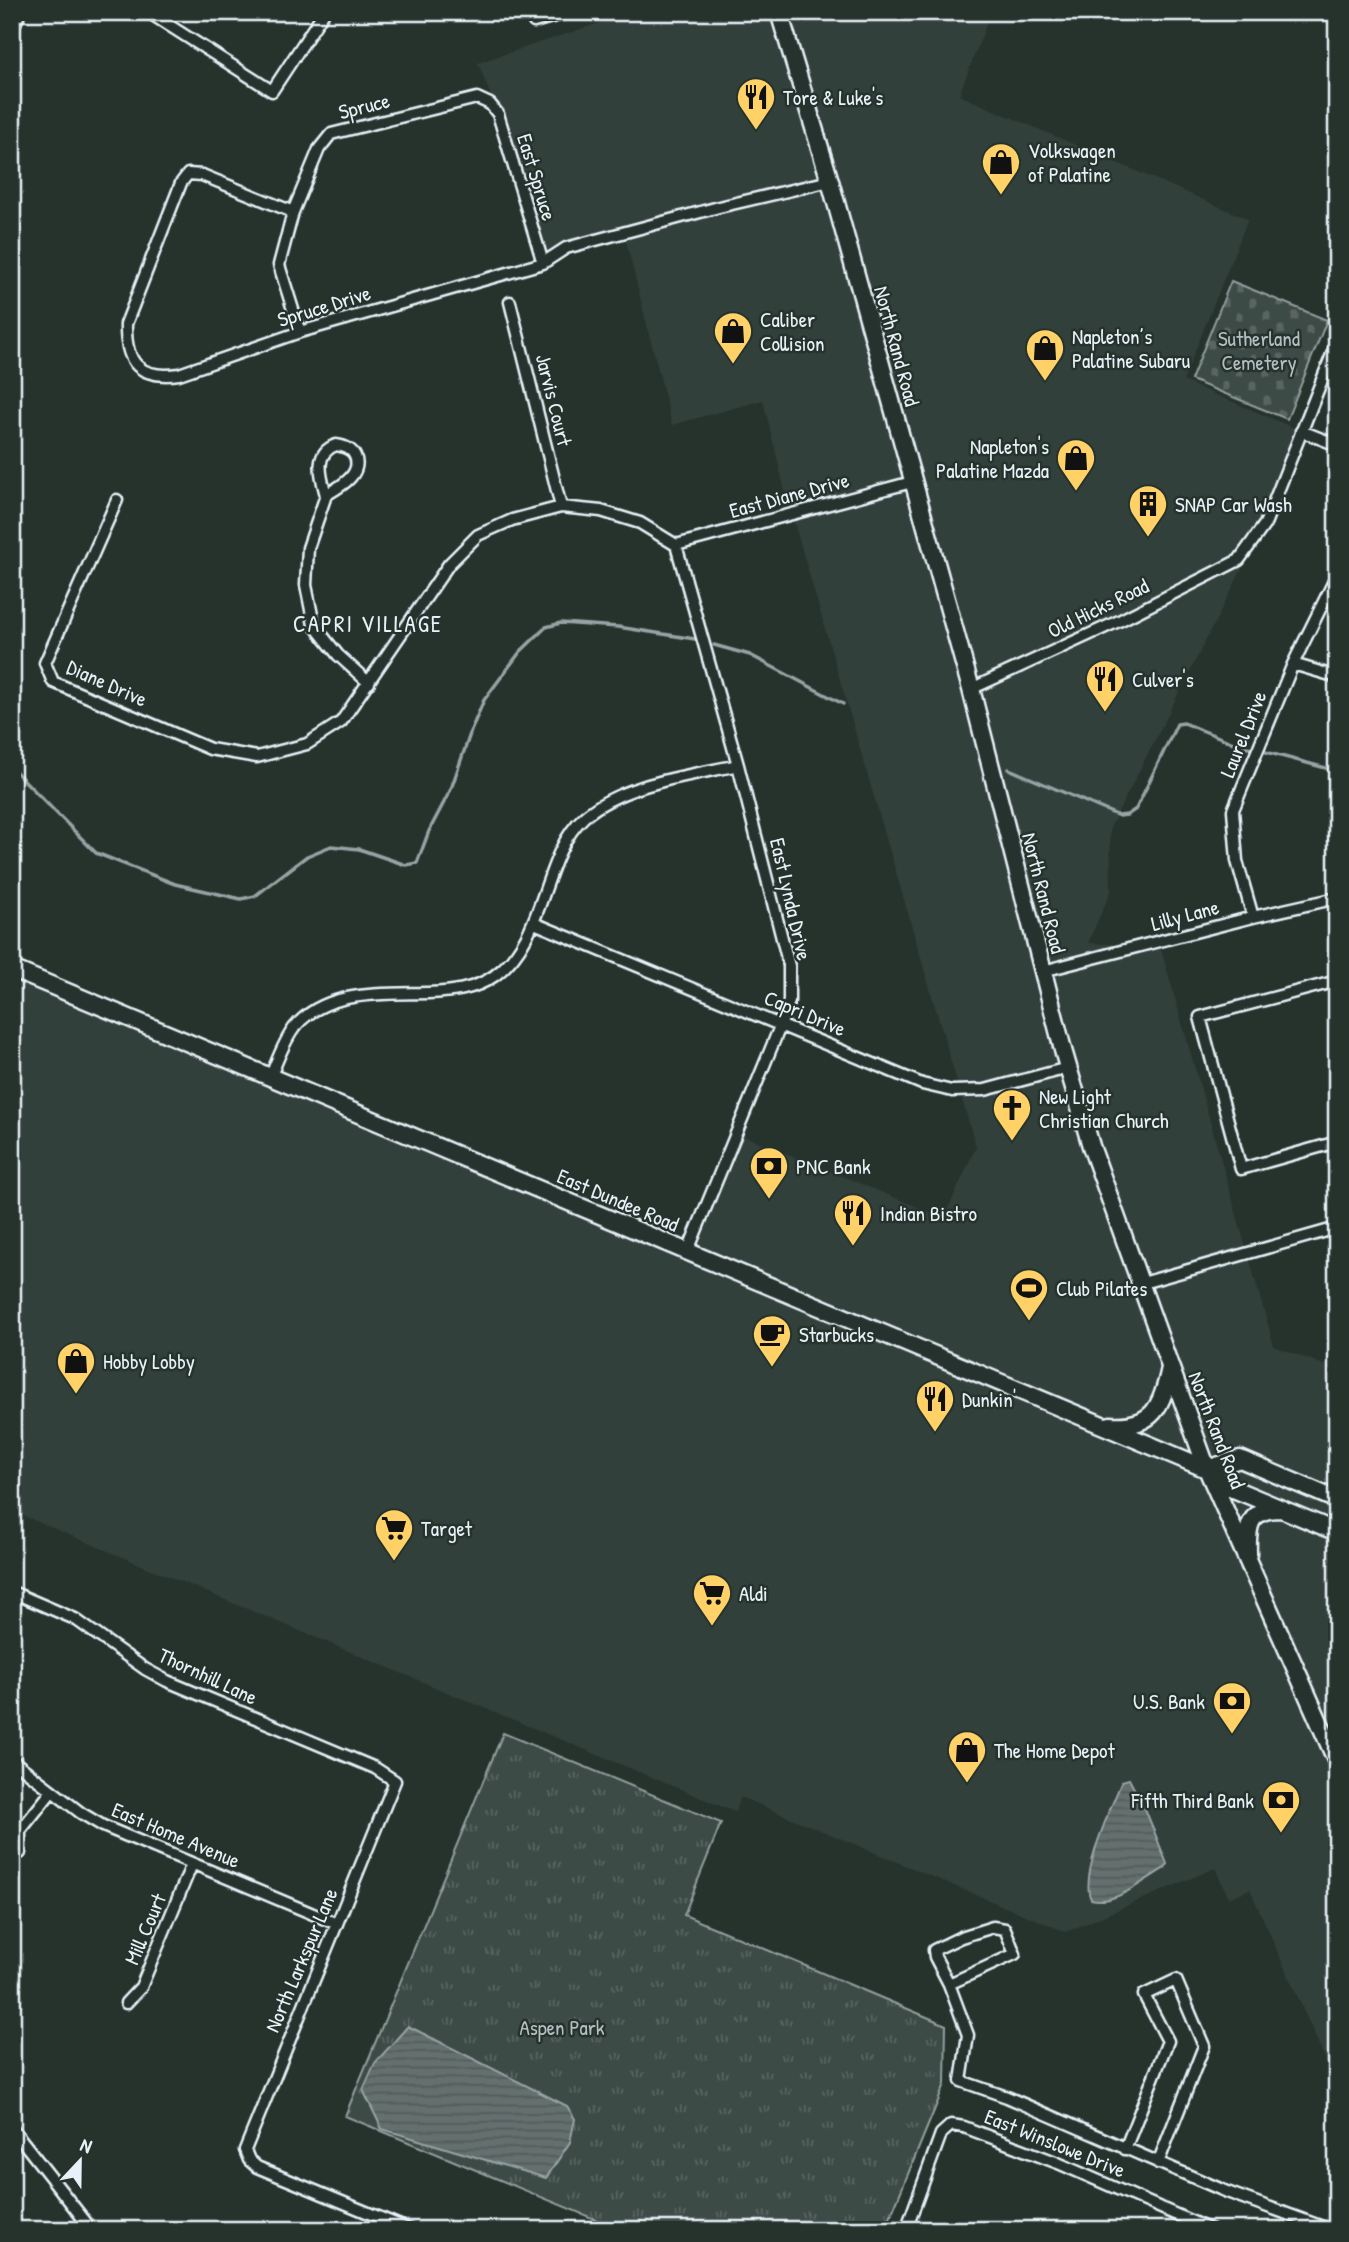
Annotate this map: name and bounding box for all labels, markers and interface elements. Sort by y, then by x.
restaurant icon: Tore & Luke's [735,76,777,131]
place label: Tore & Luke's [783,83,883,112]
street label: Spruce [335,86,393,126]
street label: East Spruce [510,130,564,224]
place label: Volkswagen of Palatine [1028,136,1116,189]
shop icon: Volkswagen of Palatine [980,141,1022,196]
street label: Spruce Drive [274,278,374,334]
street label: North Rand Road [867,283,927,409]
place label: Caliber Collision [760,305,824,358]
shop icon: Caliber Collision [712,310,754,365]
place label: Napleton’s Palatine Subaru [1072,322,1191,375]
park label: Sutherland Cemetery [1218,324,1300,377]
shop icon: Napleton’s Palatine Subaru [1024,327,1066,382]
street label: Jarvis Court [529,351,580,450]
place label: Napleton's Palatine Mazda [936,432,1049,485]
shop icon: Napleton's Palatine Mazda [1055,437,1097,492]
street label: East Diane Drive [726,465,852,525]
building icon: SNAP Car Wash [1127,483,1169,538]
place label: SNAP Car Wash [1175,490,1292,519]
street label: Old Hicks Road [1043,571,1153,645]
district label: CAPRI VILLAGE [293,608,443,639]
street label: Diane Drive [62,652,152,714]
restaurant icon: Culver's [1084,658,1126,713]
place label: Culver's [1132,665,1194,694]
street label: Laurel Drive [1213,686,1273,782]
street label: North Rand Road [1015,830,1073,956]
street label: East Lynda Drive [763,835,819,963]
street label: Lilly Lane [1148,892,1222,938]
street label: Capri Drive [760,983,850,1043]
place label: New Light Christian Church [1039,1082,1169,1135]
church icon: New Light Christian Church [991,1087,1033,1142]
bank icon: PNC Bank [748,1145,790,1200]
place label: PNC Bank [796,1152,871,1181]
street label: East Dundee Road [553,1161,683,1239]
restaurant icon: Indian Bistro [832,1192,874,1247]
place label: Indian Bistro [880,1199,977,1228]
sports icon: Club Pilates [1008,1267,1050,1322]
place label: Club Pilates [1056,1274,1147,1303]
cafe icon: Starbucks [751,1313,793,1368]
place label: Starbucks [799,1320,874,1349]
shop icon: Hobby Lobby [55,1340,97,1395]
place label: Hobby Lobby [103,1347,195,1376]
street label: North Rand Road [1181,1367,1253,1493]
restaurant icon: Dunkin' [914,1378,956,1433]
place label: Dunkin' [962,1385,1016,1414]
supermarket icon: Target [373,1507,415,1562]
place label: Target [421,1514,473,1543]
supermarket icon: Aldi [691,1572,733,1627]
place label: Aldi [739,1579,768,1608]
street label: Thornhill Lane [154,1640,262,1712]
bank icon: U.S. Bank [1211,1680,1253,1735]
place label: U.S. Bank [1133,1687,1205,1716]
shop icon: The Home Depot [946,1729,988,1784]
place label: The Home Depot [994,1736,1115,1765]
bank icon: Fifth Third Bank [1260,1779,1302,1834]
place label: Fifth Third Bank [1130,1786,1254,1815]
street label: East Home Avenue [107,1795,245,1875]
street label: North Larkspur Lane [258,1884,344,2036]
street label: Mill Court [117,1888,173,1969]
park label: Aspen Park [519,2013,605,2042]
street label: East Winslowe Drive [980,2102,1130,2184]
north arrow [46,2126,116,2196]
text: N [77,2131,96,2159]

